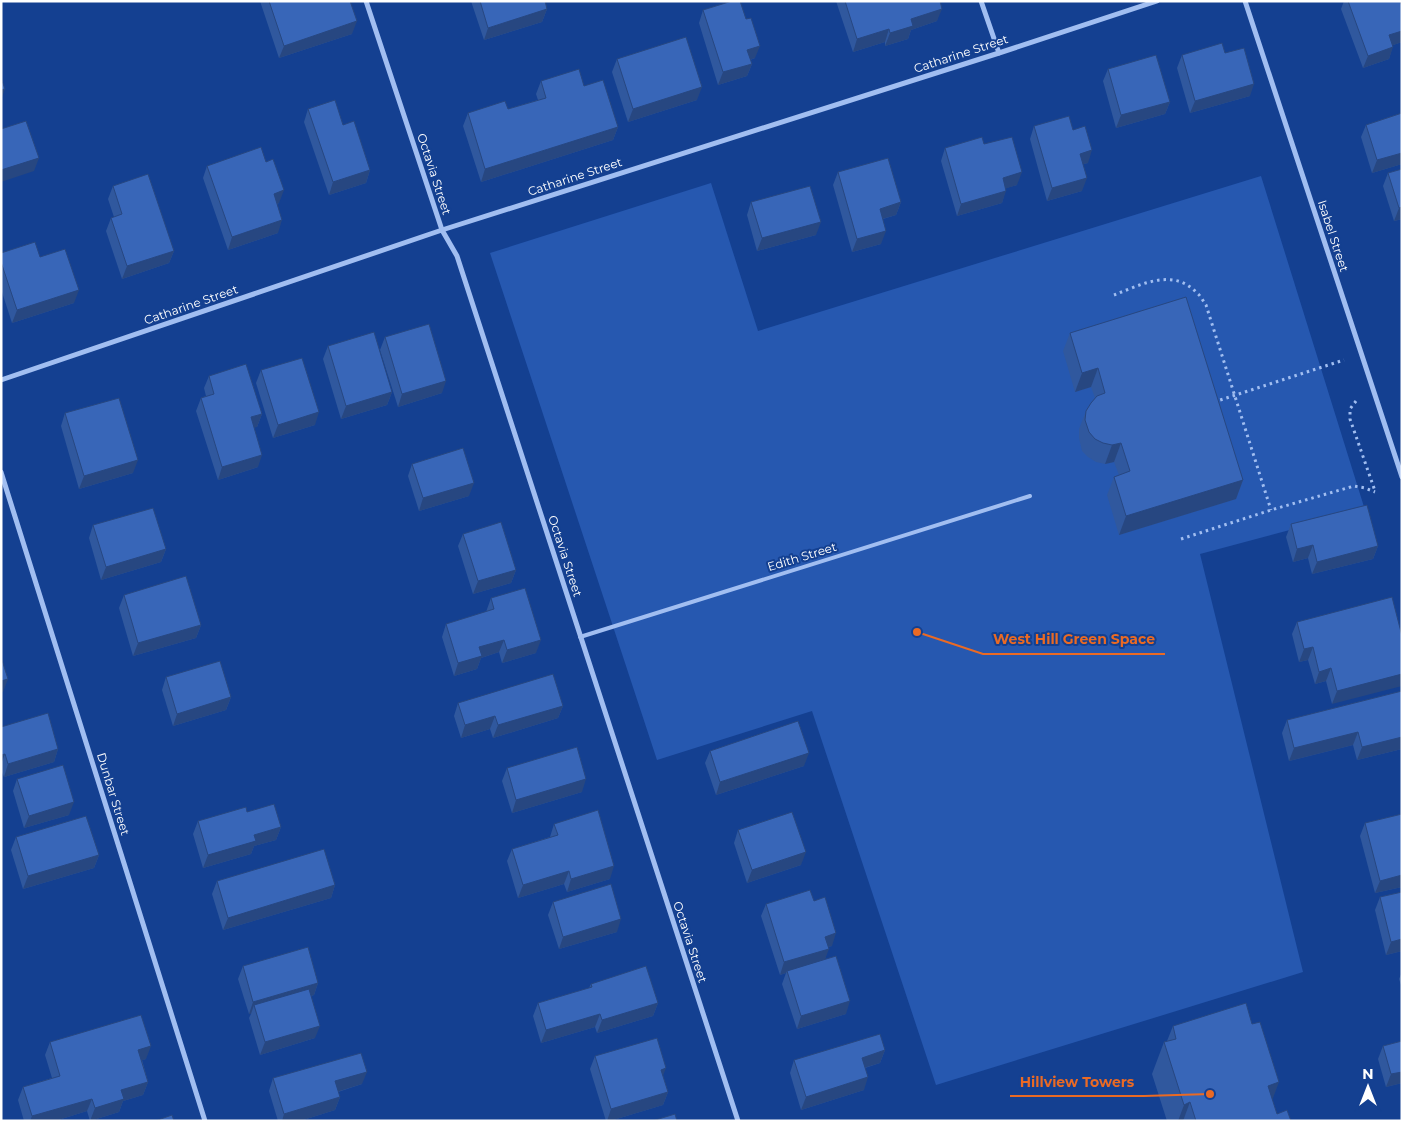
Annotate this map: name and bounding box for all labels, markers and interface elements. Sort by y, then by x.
street label: Catharine Street [912,31,1010,76]
street label: Octavia Street [414,131,455,217]
street label: Catharine Street [526,154,624,199]
street label: Isabel Street [1315,198,1352,274]
street label: Catharine Street [142,281,240,328]
street label: Octavia Street [545,513,586,599]
street label: Edith Street [765,539,838,574]
callout: West Hill Green Space [983,625,1165,654]
text: West Hill Green Space [993,630,1155,648]
street label: Dunbar Street [94,751,133,837]
street label: Octavia Street [670,899,711,985]
north arrow [1343,1062,1393,1112]
text: N [1362,1065,1374,1083]
callout: Hillview Towers [1010,1067,1144,1096]
text: Hillview Towers [1020,1073,1135,1091]

